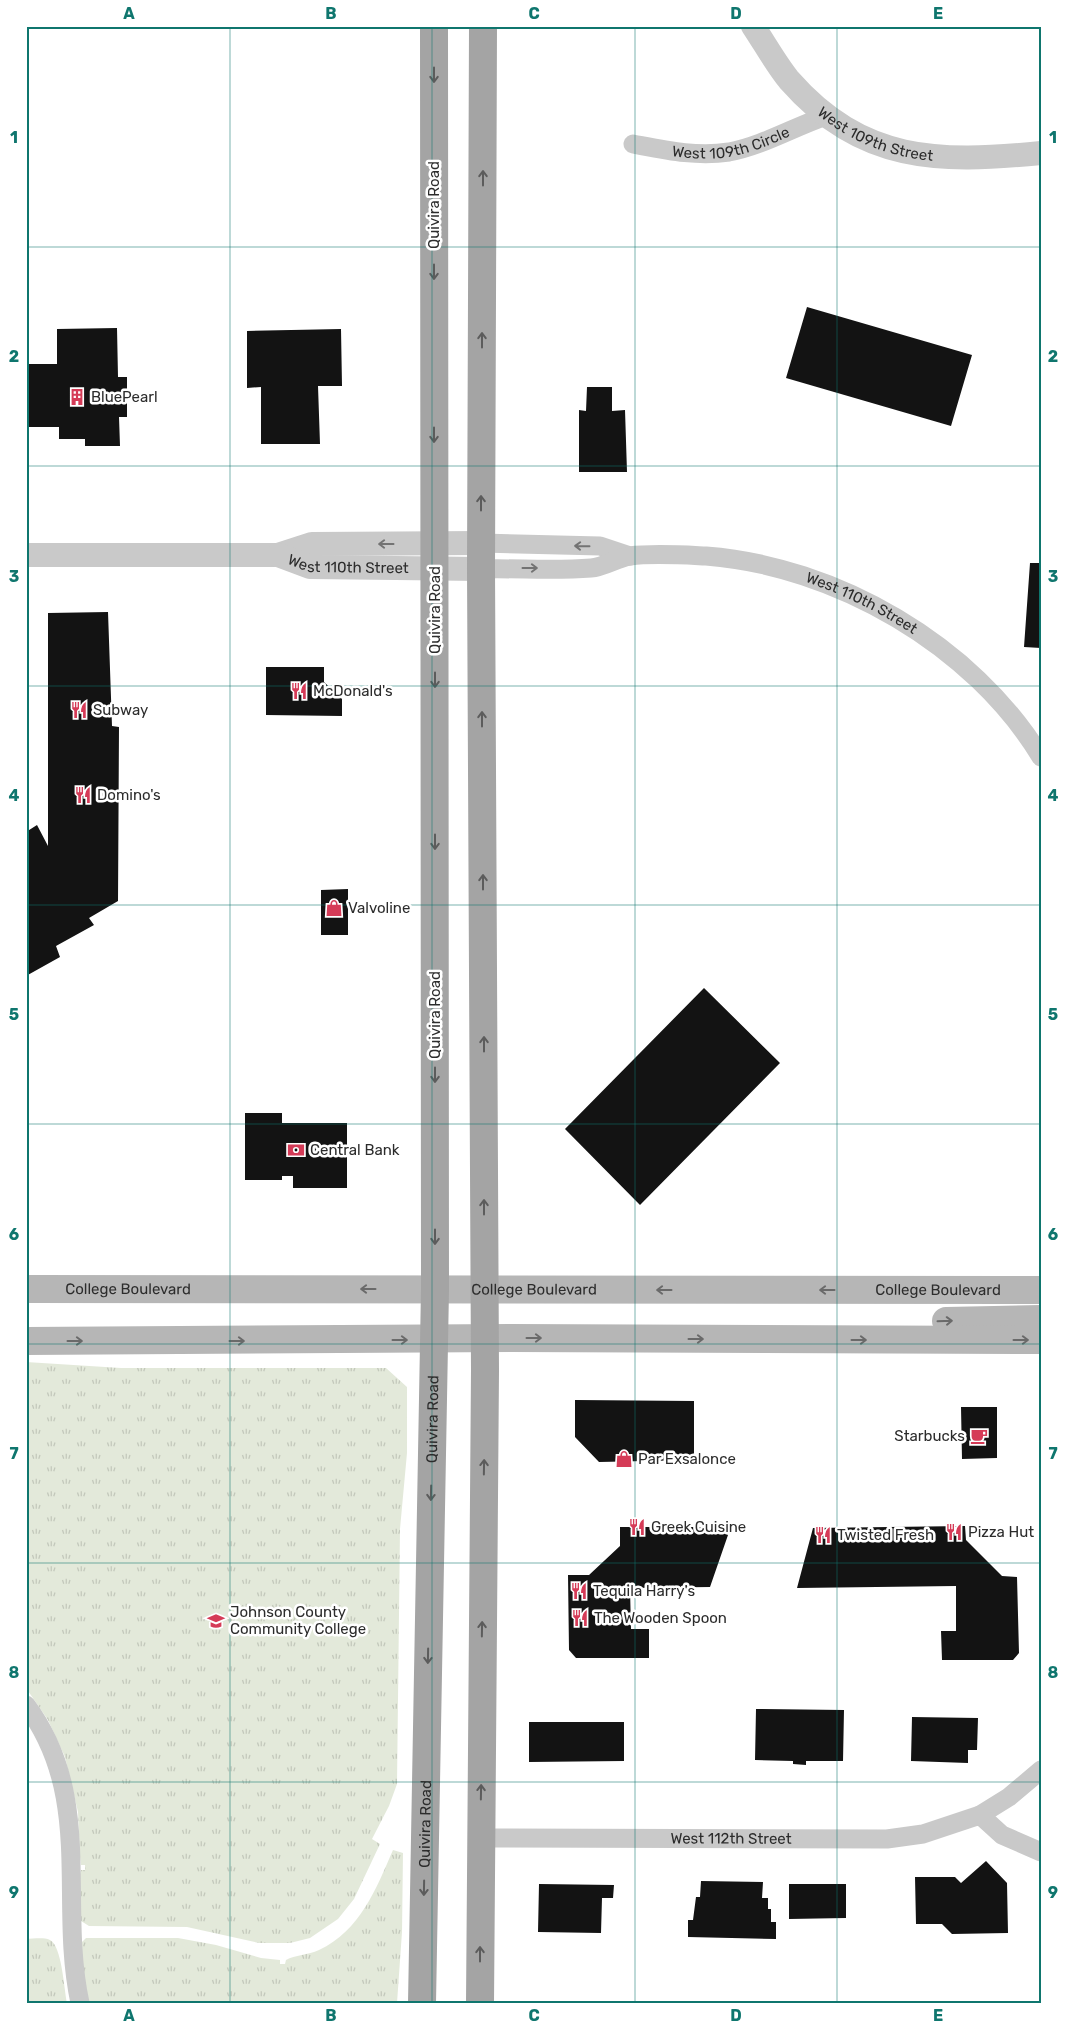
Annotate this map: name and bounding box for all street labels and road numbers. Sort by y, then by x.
street label: West 109th Street [814,103,934,165]
street label: West 109th Circle [671,123,792,163]
street label: Quivira Road [425,161,443,249]
street label: West 110th Street [285,550,409,577]
street label: Quivira Road [426,566,444,654]
street label: West 110th Street [804,568,921,638]
street label: Quivira Road [426,971,444,1059]
street label: College Boulevard [65,1280,191,1298]
street label: College Boulevard [471,1280,597,1299]
street label: College Boulevard [875,1281,1001,1299]
street label: Quivira Road [423,1375,442,1463]
street label: Quivira Road [415,1780,435,1868]
street label: West 112th Street [670,1829,792,1848]

